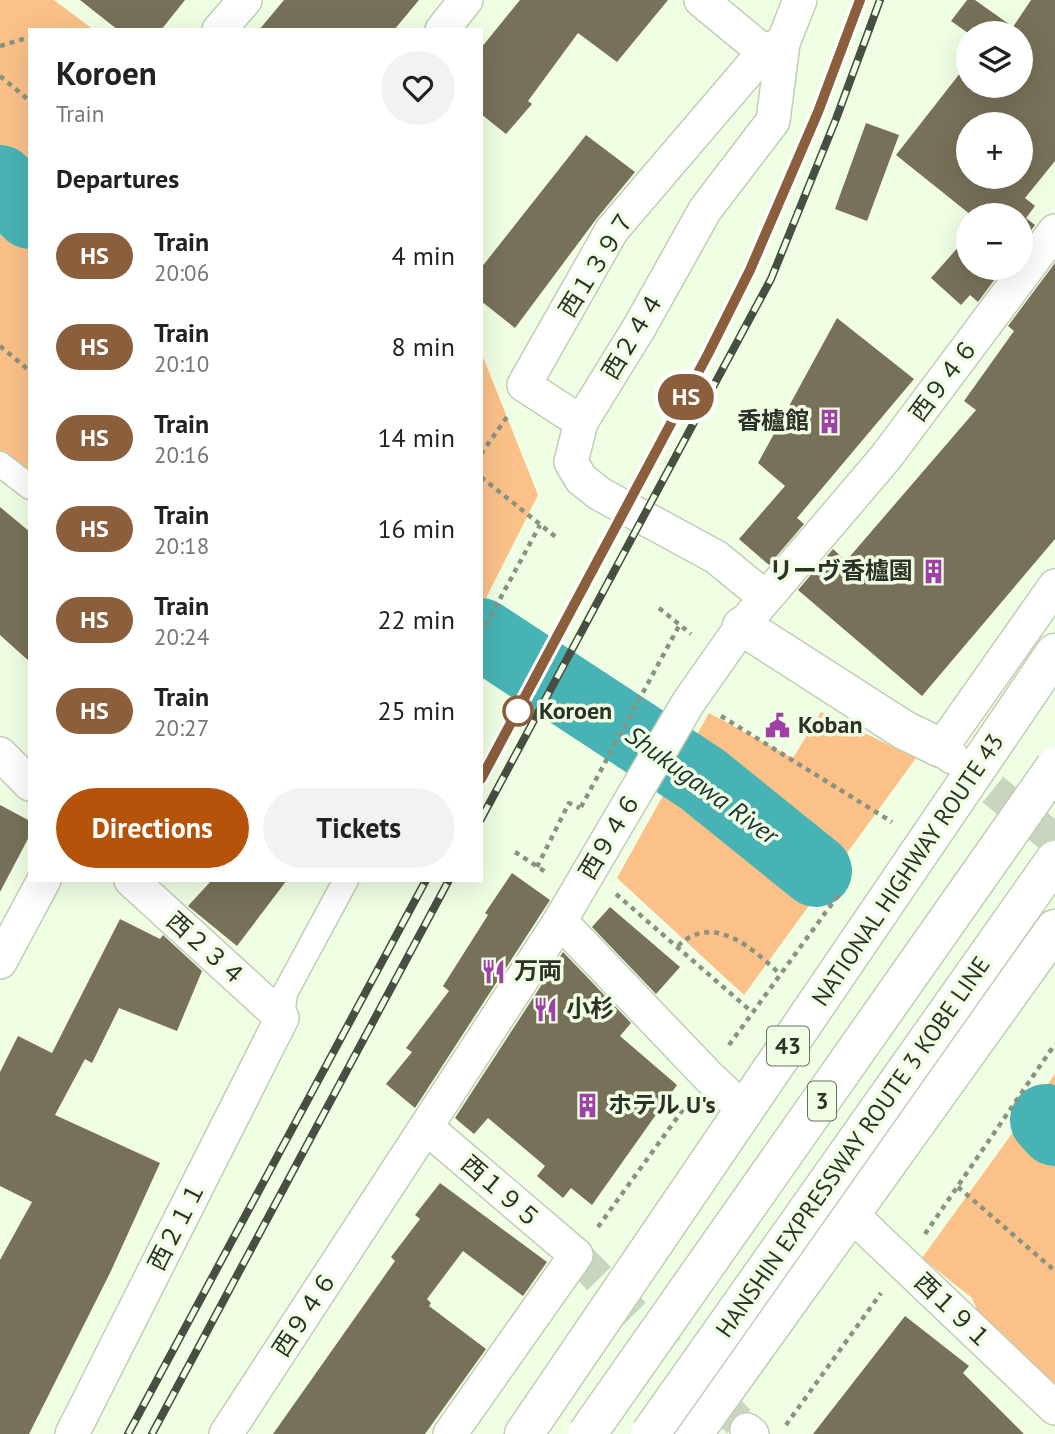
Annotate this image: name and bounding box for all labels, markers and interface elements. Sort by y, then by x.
map controls [956,21,1033,280]
button: layers [956,21,1033,98]
text: Koroen [56,51,157,94]
button: heart [381,51,455,125]
text: Train [56,99,104,128]
button: + [956,112,1033,189]
text: Departures [56,162,179,195]
button: − [956,203,1033,280]
street label: 西１３９７ [552,205,642,323]
text: Train [154,225,209,258]
text: 4 min [392,239,455,272]
text: HS [80,240,109,271]
text: 20:06 [154,258,209,287]
street label: 西２４４ [595,287,671,385]
text: Train [154,316,209,349]
text: 8 min [392,330,455,363]
text: HS [80,331,109,362]
street label: 西９４６ [902,332,985,427]
text: 20:10 [154,349,209,378]
line badge: HS [654,374,718,420]
text: HS [672,381,700,412]
place label: 香櫨館 [737,405,809,436]
text: Train [154,407,209,440]
building icon: 香櫨館 [815,407,843,435]
text: 14 min [377,421,455,454]
text: HS [80,422,109,453]
text: 20:16 [154,440,209,469]
text: Train [154,498,209,531]
text: 16 min [377,512,455,545]
text: HS [80,513,109,544]
text: 20:18 [154,531,209,560]
place label: リーヴ香櫨園 [769,555,913,586]
building icon: リーヴ香櫨園 [919,557,947,585]
text: Train [154,589,209,622]
text: 22 min [377,603,455,636]
text: HS [80,604,109,635]
text: 20:24 [154,622,209,651]
text: Train [154,680,209,713]
text: 25 min [377,694,455,727]
text: HS [80,695,109,726]
place label: Koroen [539,695,612,726]
marker: Koroen [503,696,533,726]
place label: Koban [798,709,862,740]
public building icon: Koban [764,711,792,739]
text: 20:27 [154,713,209,742]
water label: Shukugawa River [619,718,786,852]
street label: NATIONAL HIGHWAY ROUTE 43 [805,728,1010,1012]
street label: 西９４６ [572,787,648,885]
button: Directions [56,788,249,868]
button: Tickets [263,788,455,868]
street label: 西２３４ [160,905,252,992]
street label: HANSHIN EXPRESSWAY ROUTE 3 KOBE LINE [708,950,997,1343]
place label: 万両 [514,955,562,986]
restaurant icon: 万両 [480,957,508,985]
place label: 小杉 [566,993,614,1024]
restaurant icon: 小杉 [532,995,560,1023]
road number: 43 [767,1026,809,1065]
road number: 3 [808,1082,836,1120]
place label: ホテル U's [608,1089,716,1120]
building icon: ホテル U's [574,1091,602,1119]
street label: 西１９５ [455,1148,548,1235]
street label: 西２１１ [141,1176,212,1276]
street label: 西９４６ [265,1265,344,1362]
street label: 西１９１ [908,1266,999,1355]

